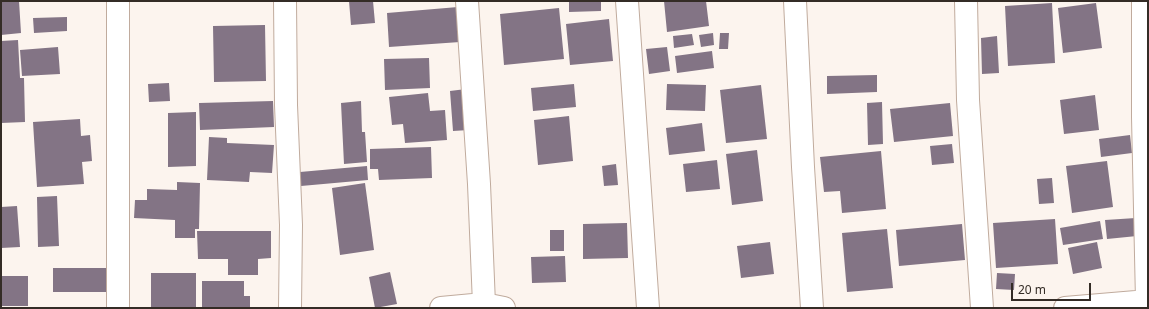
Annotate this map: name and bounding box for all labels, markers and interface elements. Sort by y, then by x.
scale bar [1013,275,1093,301]
text: 20 m [1018,281,1046,298]

